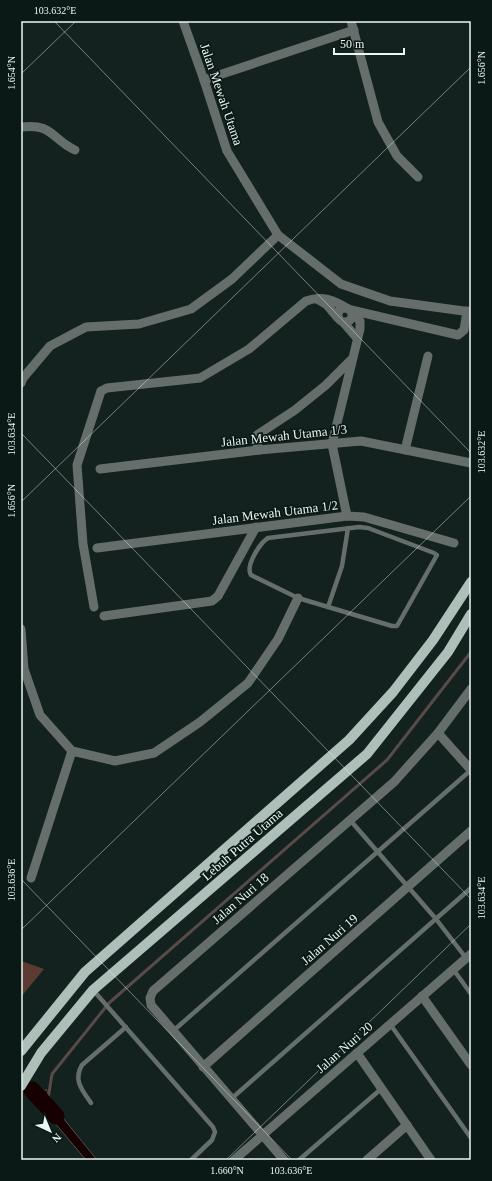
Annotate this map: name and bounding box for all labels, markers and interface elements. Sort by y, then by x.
text: 103.632°E [34,5,76,16]
scale bar [334,30,404,56]
text: 50 m [340,37,365,51]
street label: Jalan Mewah Utama [197,41,246,147]
text: 1.656°N [476,51,487,85]
text: 1.654°N [6,56,17,90]
text: 103.634°E [6,413,17,455]
street label: Jalan Mewah Utama 1/3 [220,421,348,450]
text: 103.632°E [476,431,487,473]
text: 1.656°N [6,484,17,518]
street label: Jalan Mewah Utama 1/2 [211,497,339,528]
street label: Lebuh Putra Utama [199,805,286,883]
text: 103.636°E [6,859,17,901]
street label: Jalan Nuri 18 [209,870,272,927]
text: 103.634°E [476,877,487,919]
street label: Jalan Nuri 19 [298,911,361,968]
street label: Jalan Nuri 20 [313,1019,376,1076]
north arrow [30,1111,70,1151]
text: N [50,1131,64,1145]
text: 1.660°N [210,1165,244,1176]
text: 103.636°E [270,1165,312,1176]

